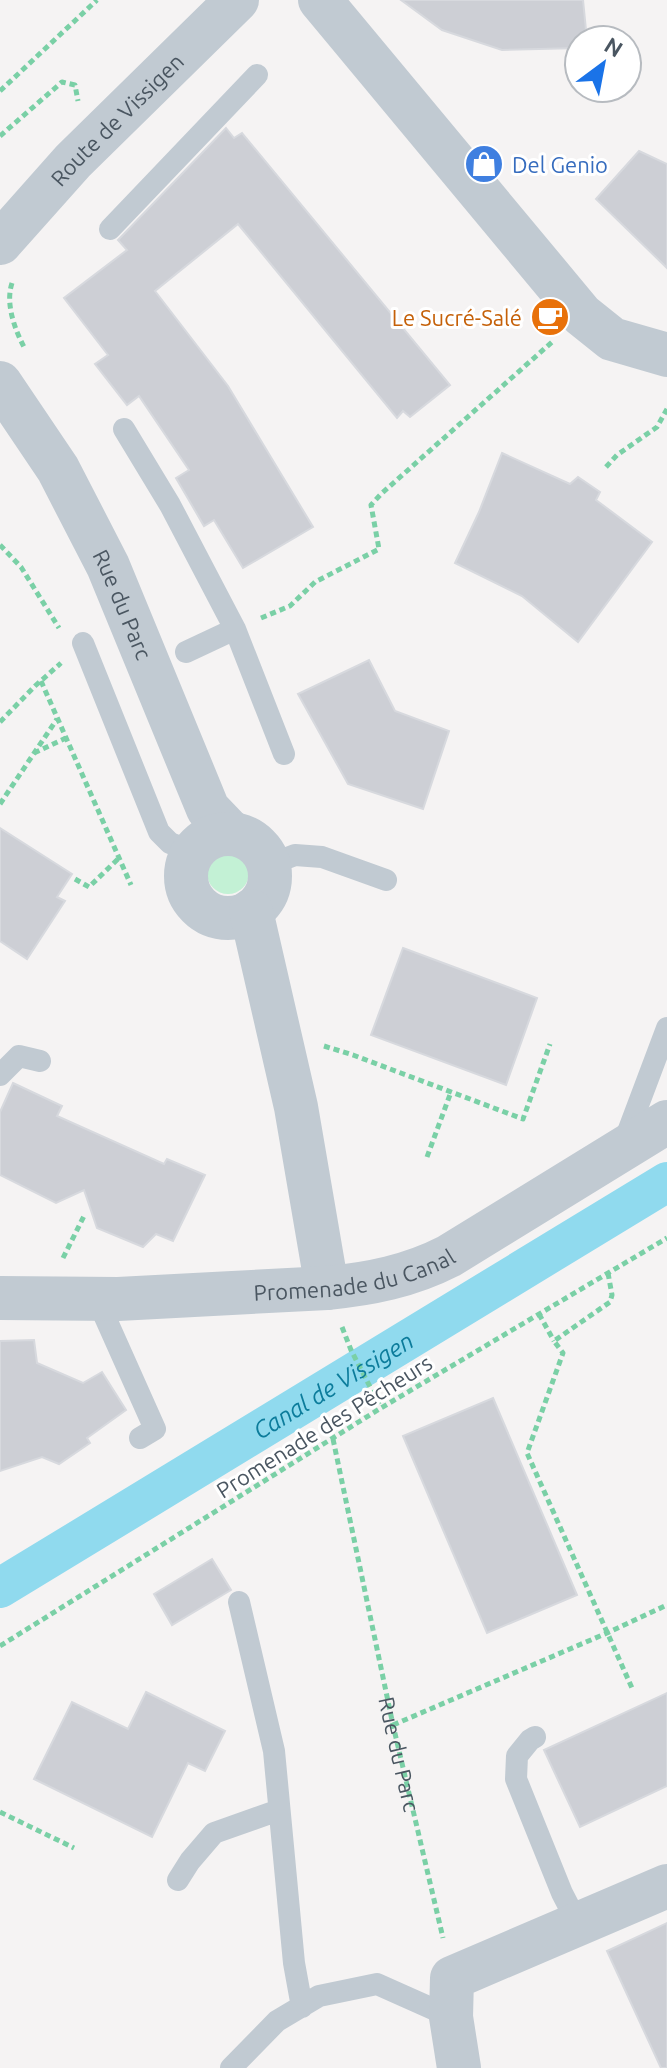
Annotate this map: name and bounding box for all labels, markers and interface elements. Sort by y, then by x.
north arrow [563,24,643,104]
text: N [600,32,627,62]
street label: Route de Vissigen [45,48,188,190]
shop icon: Del Genio [463,143,505,185]
place label: Del Genio [512,152,608,177]
cafe icon: Le Sucré-Salé [529,296,571,338]
place label: Le Sucré-Salé [392,305,522,330]
street label: Rue du Parc [89,545,157,663]
street label: Promenade du Canal [253,1243,459,1304]
water label: Canal de Vissigen [248,1326,418,1444]
street label: Promenade des Pêcheurs [212,1349,436,1503]
street label: Rue du Parc [375,1694,425,1814]

